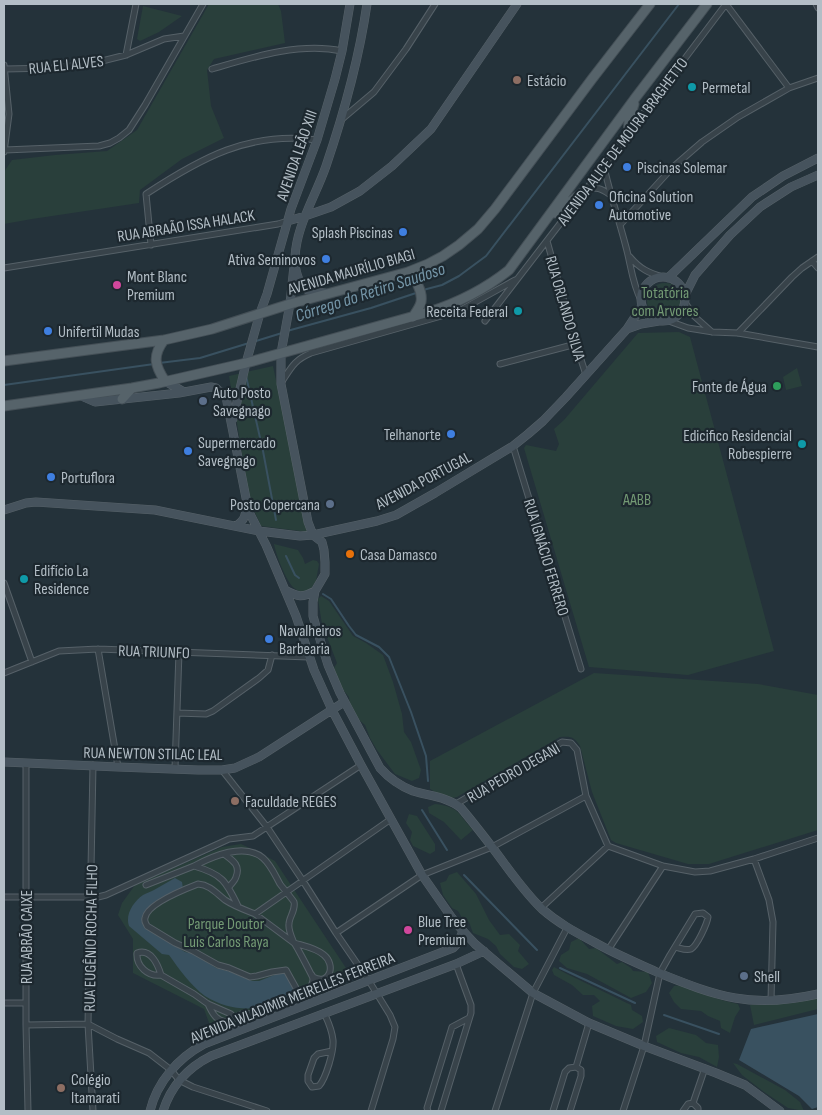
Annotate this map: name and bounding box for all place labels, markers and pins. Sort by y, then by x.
place label: Estácio [527,72,566,91]
marker: Estácio [511,74,523,86]
place label: Permetal [702,79,750,98]
marker: Permetal [686,81,698,93]
place label: Piscinas Solemar [637,159,727,178]
marker: Piscinas Solemar [621,161,633,173]
place label: Oficina Solution Automotive [608,188,693,225]
marker: Oficina Solution Automotive [593,199,605,211]
place label: Splash Piscinas [312,224,393,243]
marker: Splash Piscinas [397,226,409,238]
place label: Ativa Seminovos [227,251,316,270]
marker: Ativa Seminovos [320,253,332,265]
place label: Mont Blanc Premium [127,268,187,305]
marker: Mont Blanc Premium [111,279,123,291]
place label: Receita Federal [426,303,508,322]
marker: Receita Federal [512,305,524,317]
place label: Unifertil Mudas [58,323,140,342]
marker: Unifertil Mudas [42,325,54,337]
place label: Fonte de Água [692,378,767,397]
marker: Fonte de Água [771,380,783,392]
place label: Auto Posto Savegnago [212,384,271,421]
marker: Auto Posto Savegnago [197,395,209,407]
place label: Telhanorte [384,426,441,445]
place label: Edicifico Residencial Robespierre [683,427,792,464]
marker: Telhanorte [445,428,457,440]
place label: Supermercado Savegnago [198,434,276,471]
marker: Edicifico Residencial Robespierre [796,438,808,450]
marker: Supermercado Savegnago [182,445,194,457]
place label: Portuflora [61,469,115,488]
marker: Portuflora [45,471,57,483]
place label: Posto Copercana [230,496,320,515]
marker: Posto Copercana [324,498,336,510]
place label: Casa Damasco [360,546,437,565]
marker: Casa Damasco [344,548,356,560]
place label: Edifício La Residence [34,562,89,599]
marker: Edifício La Residence [18,573,30,585]
place label: Navalheiros Barbearia [279,622,342,659]
marker: Navalheiros Barbearia [263,633,275,645]
place label: Faculdade REGES [245,793,337,812]
marker: Faculdade REGES [229,795,241,807]
place label: Blue Tree Premium [418,913,466,950]
marker: Blue Tree Premium [402,924,414,936]
place label: Shell [754,968,780,987]
marker: Shell [738,970,750,982]
place label: Colégio Itamarati [71,1071,120,1108]
marker: Colégio Itamarati [55,1082,67,1094]

